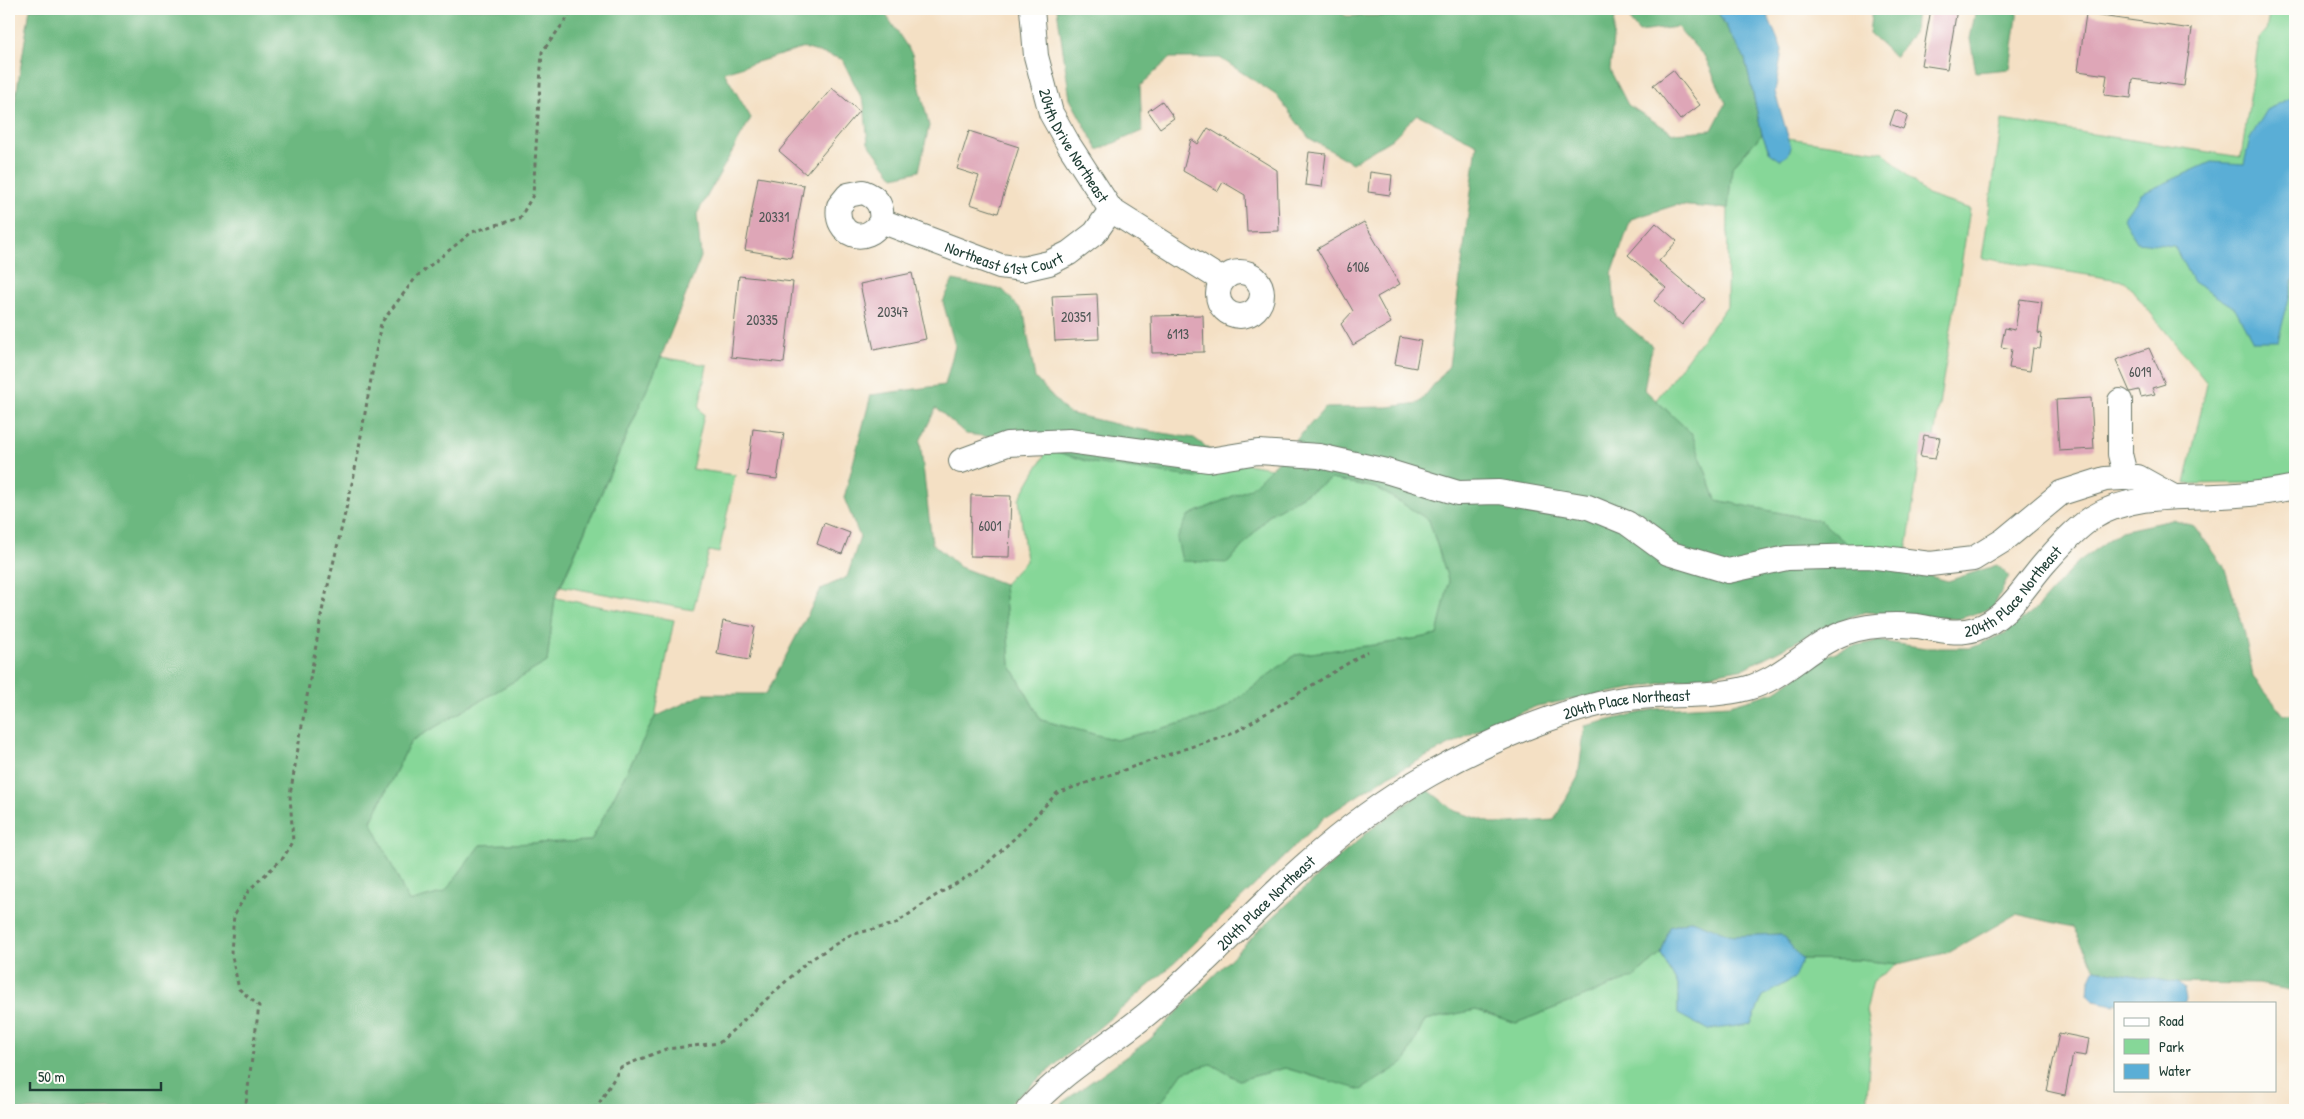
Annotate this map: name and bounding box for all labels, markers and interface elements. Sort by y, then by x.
street label: 204th Drive Northeast [1034,86,1114,207]
house number: 20331 [759,207,789,226]
street label: Northeast 61st Court [942,235,1067,280]
house number: 6106 [1347,257,1370,276]
house number: 20347 [877,302,909,321]
house number: 20351 [1061,307,1091,326]
house number: 20335 [746,310,778,329]
house number: 6113 [1167,324,1189,343]
house number: 6019 [2129,362,2151,381]
house number: 6001 [978,516,1002,535]
street label: 204th Place Northeast [1962,540,2067,642]
street label: 204th Place Northeast [1560,684,1691,725]
street label: 204th Place Northeast [1212,850,1320,955]
legend [2114,1002,2276,1092]
text: Road [2159,1010,2184,1031]
text: Park [2159,1036,2184,1057]
scale bar [30,1059,161,1091]
text: Water [2159,1060,2191,1081]
text: 50 m [38,1066,65,1087]

